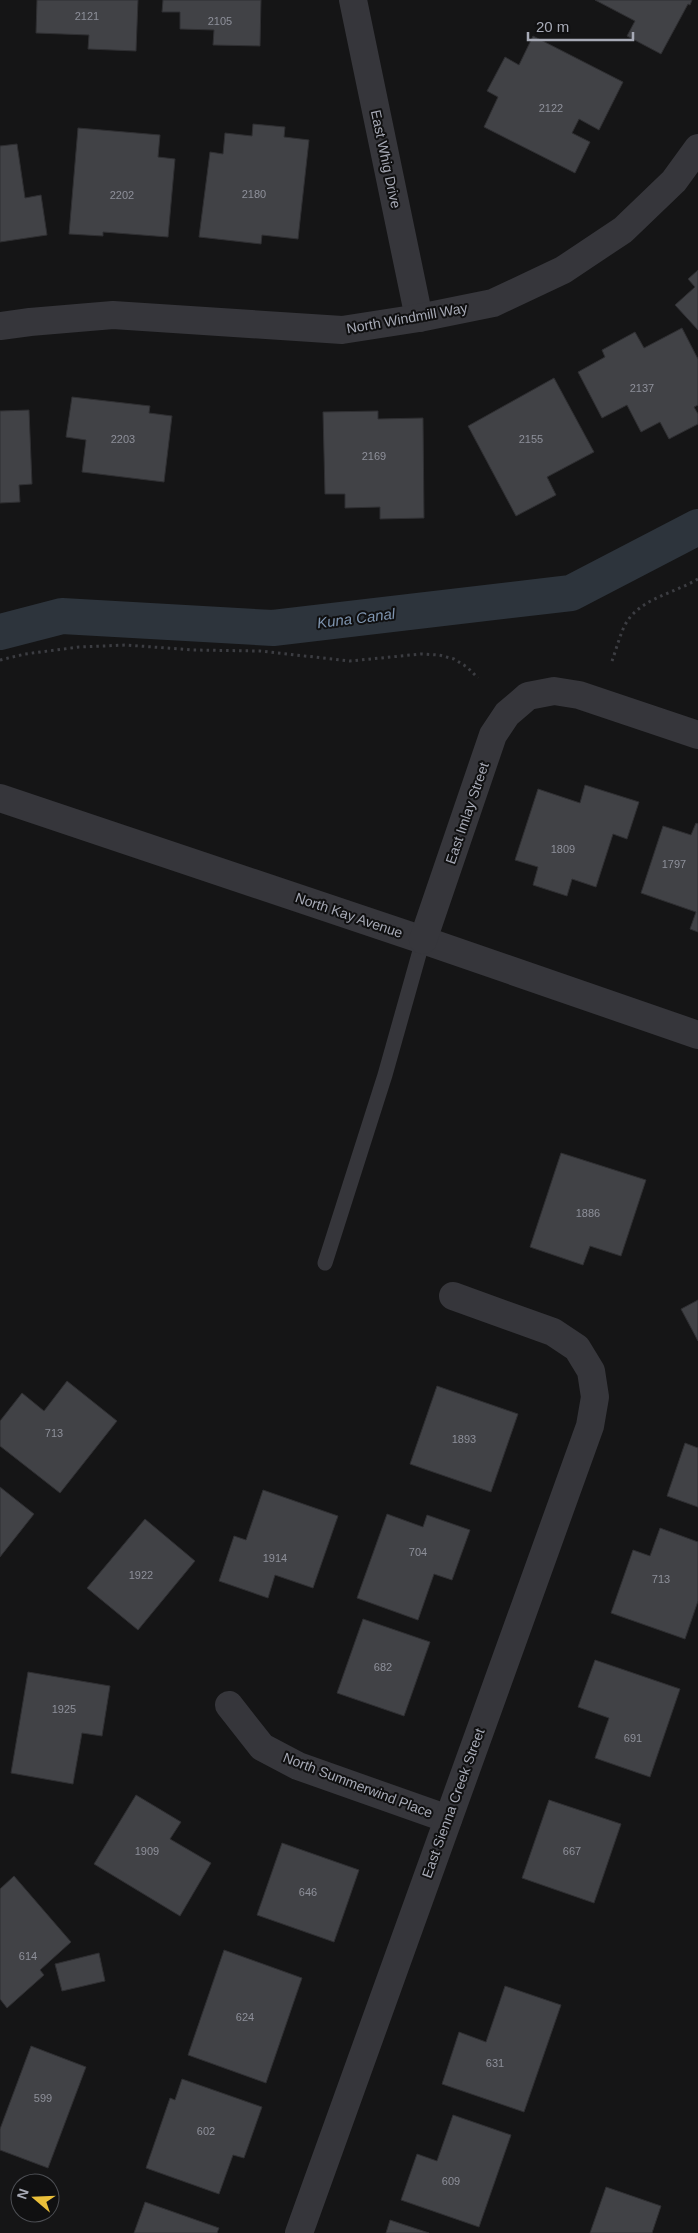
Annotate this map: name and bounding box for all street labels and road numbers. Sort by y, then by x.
street label: East Whig Drive [368,108,404,210]
street label: North Windmill Way [345,299,469,337]
street label: East Imlay Street [442,760,492,866]
street label: North Kay Avenue [293,889,405,941]
street label: East Sienna Creek Street [418,1726,488,1880]
street label: North Summerwind Place [281,1749,435,1821]

